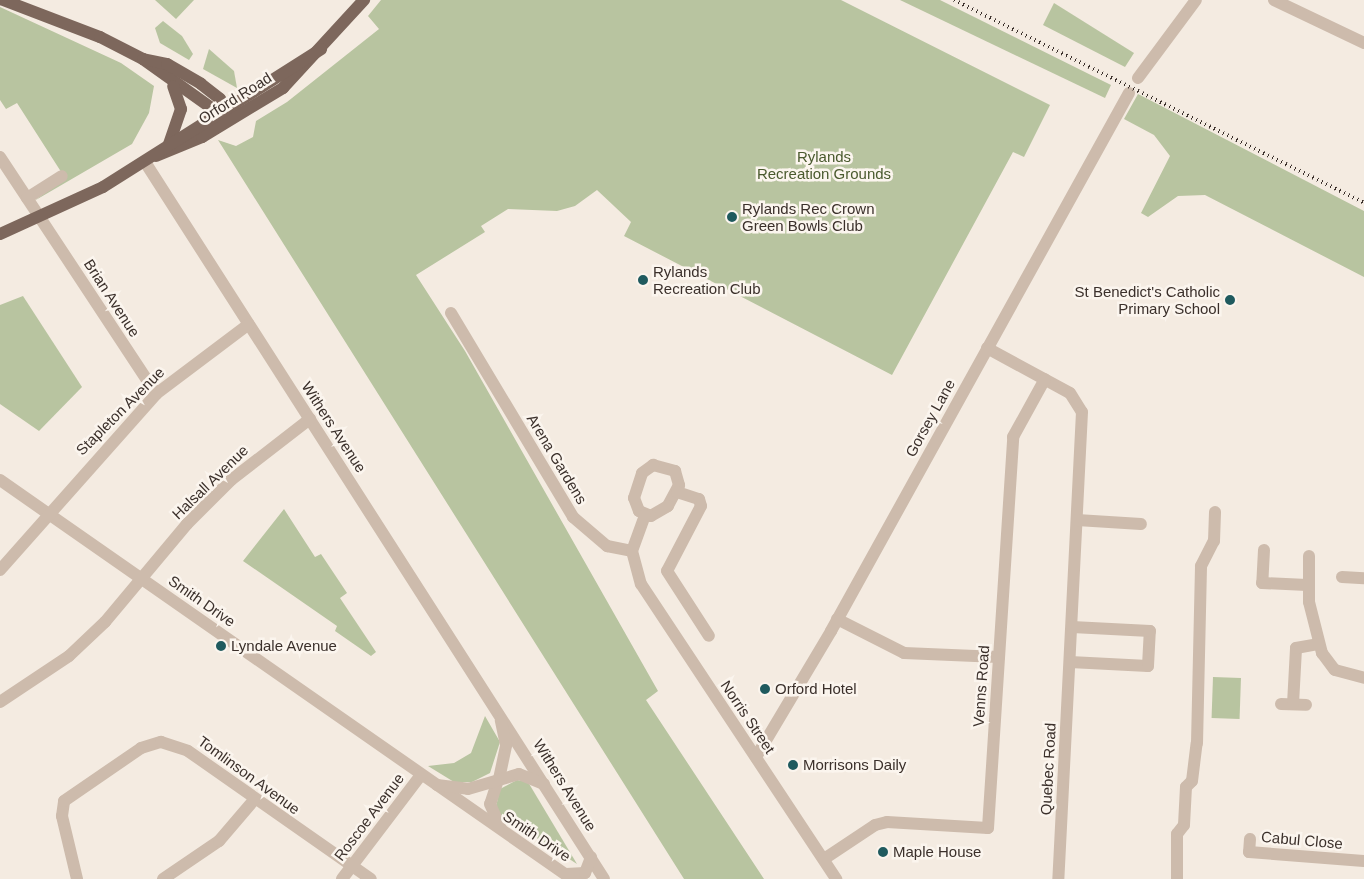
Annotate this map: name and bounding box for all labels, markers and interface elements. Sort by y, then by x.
street label: Orford Road [195,68,275,128]
park label: Rylands Recreation Grounds [757,147,891,182]
place label: Rylands Rec Crown Green Bowls Club [742,199,875,234]
marker: Rylands Rec Crown Green Bowls Club [726,211,738,223]
street label: Brian Avenue [80,255,144,341]
place label: Rylands Recreation Club [653,262,761,297]
marker: Rylands Recreation Club [637,274,649,286]
place label: St Benedict's Catholic Primary School [1075,282,1220,317]
marker: St Benedict's Catholic Primary School [1224,294,1236,306]
street label: Stapleton Avenue [72,363,168,459]
street label: Gorsey Lane [901,376,959,460]
street label: Withers Avenue [298,378,370,476]
street label: Arena Gardens [523,411,591,507]
street label: Halsall Avenue [168,441,252,523]
street label: Smith Drive [165,571,239,631]
place label: Lyndale Avenue [231,637,338,655]
marker: Lyndale Avenue [215,640,227,652]
street label: Venns Road [969,645,993,727]
street label: Norris Street [717,677,779,757]
place label: Orford Hotel [775,680,857,698]
marker: Orford Hotel [759,683,771,695]
street label: Quebec Road [1037,722,1059,816]
street label: Tomlinson Avenue [194,732,304,818]
street label: Withers Avenue [529,735,601,835]
place label: Morrisons Daily [803,756,906,774]
marker: Morrisons Daily [787,759,799,771]
street label: Roscoe Avenue [330,769,408,865]
street label: Smith Drive [500,807,574,865]
street label: Cabul Close [1261,827,1343,853]
place label: Maple House [893,843,981,861]
marker: Maple House [877,846,889,858]

